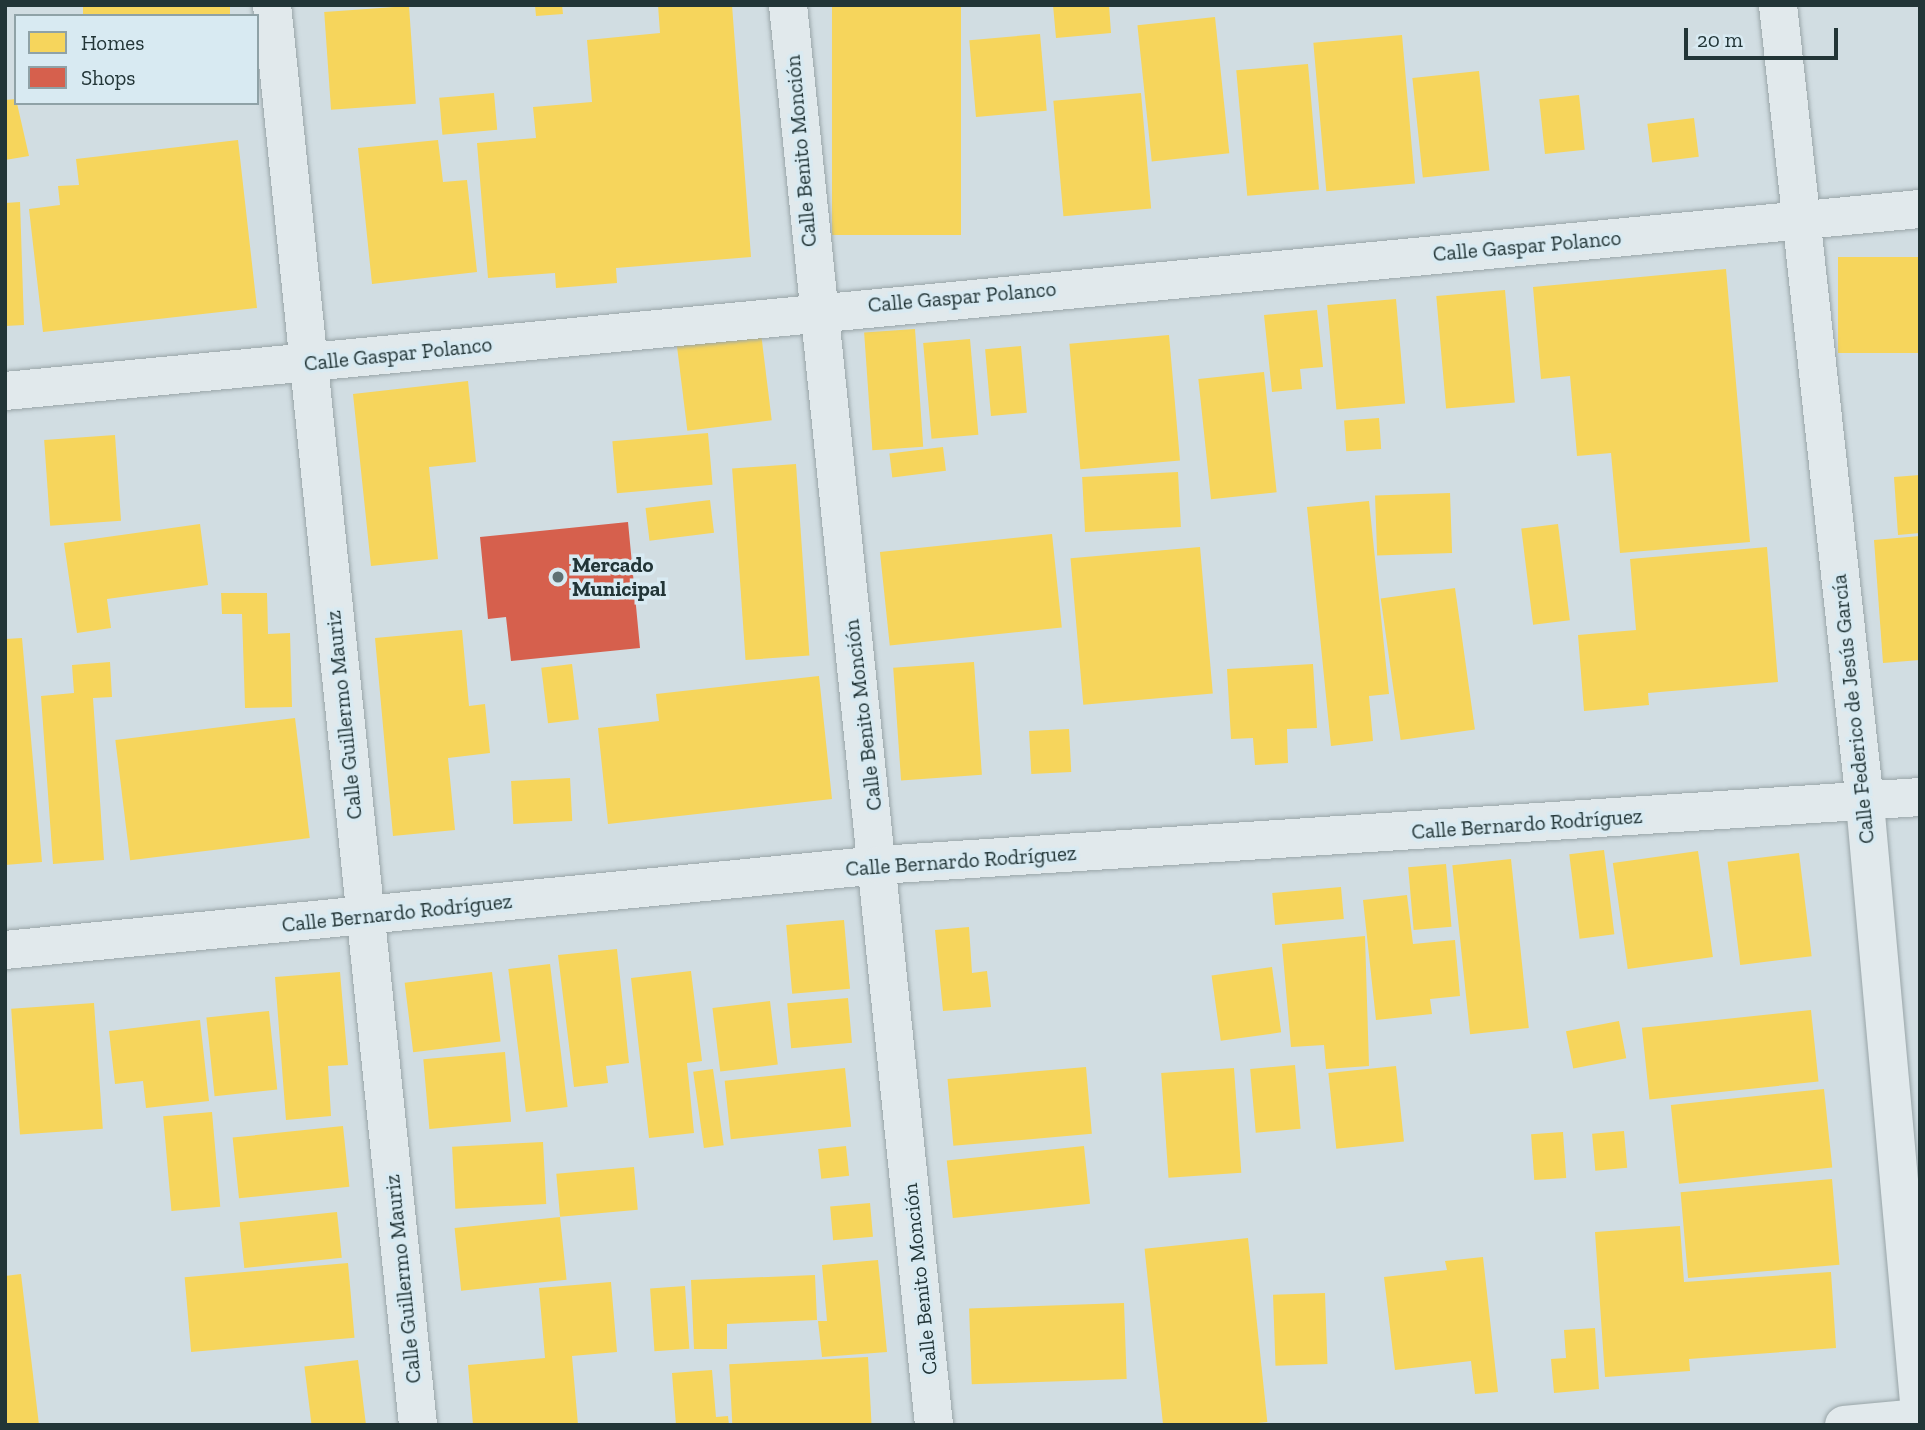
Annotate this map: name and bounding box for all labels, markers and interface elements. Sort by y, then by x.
legend [14,14,259,105]
scale bar [1687,14,1841,58]
text: 20 m [1697,27,1743,52]
text: Homes [81,30,144,55]
street label: Calle Benito Monción [780,54,822,248]
text: Shops [81,65,135,90]
street label: Calle Gaspar Polanco [1432,225,1622,267]
street label: Calle Gaspar Polanco [867,276,1057,318]
street label: Calle Gaspar Polanco [303,332,493,376]
place label: Mercado Municipal [572,552,666,602]
marker: Mercado Municipal [550,569,566,585]
street label: Calle Federico de Jesús García [1826,573,1880,845]
street label: Calle Guillermo Mauriz [320,609,368,821]
street label: Calle Benito Monción [839,618,887,812]
street label: Calle Bernardo Rodríguez [1411,803,1643,845]
street label: Calle Bernardo Rodríguez [845,840,1077,882]
street label: Calle Bernardo Rodríguez [281,888,513,938]
street label: Calle Guillermo Mauriz [379,1173,427,1385]
street label: Calle Benito Monción [897,1182,943,1376]

